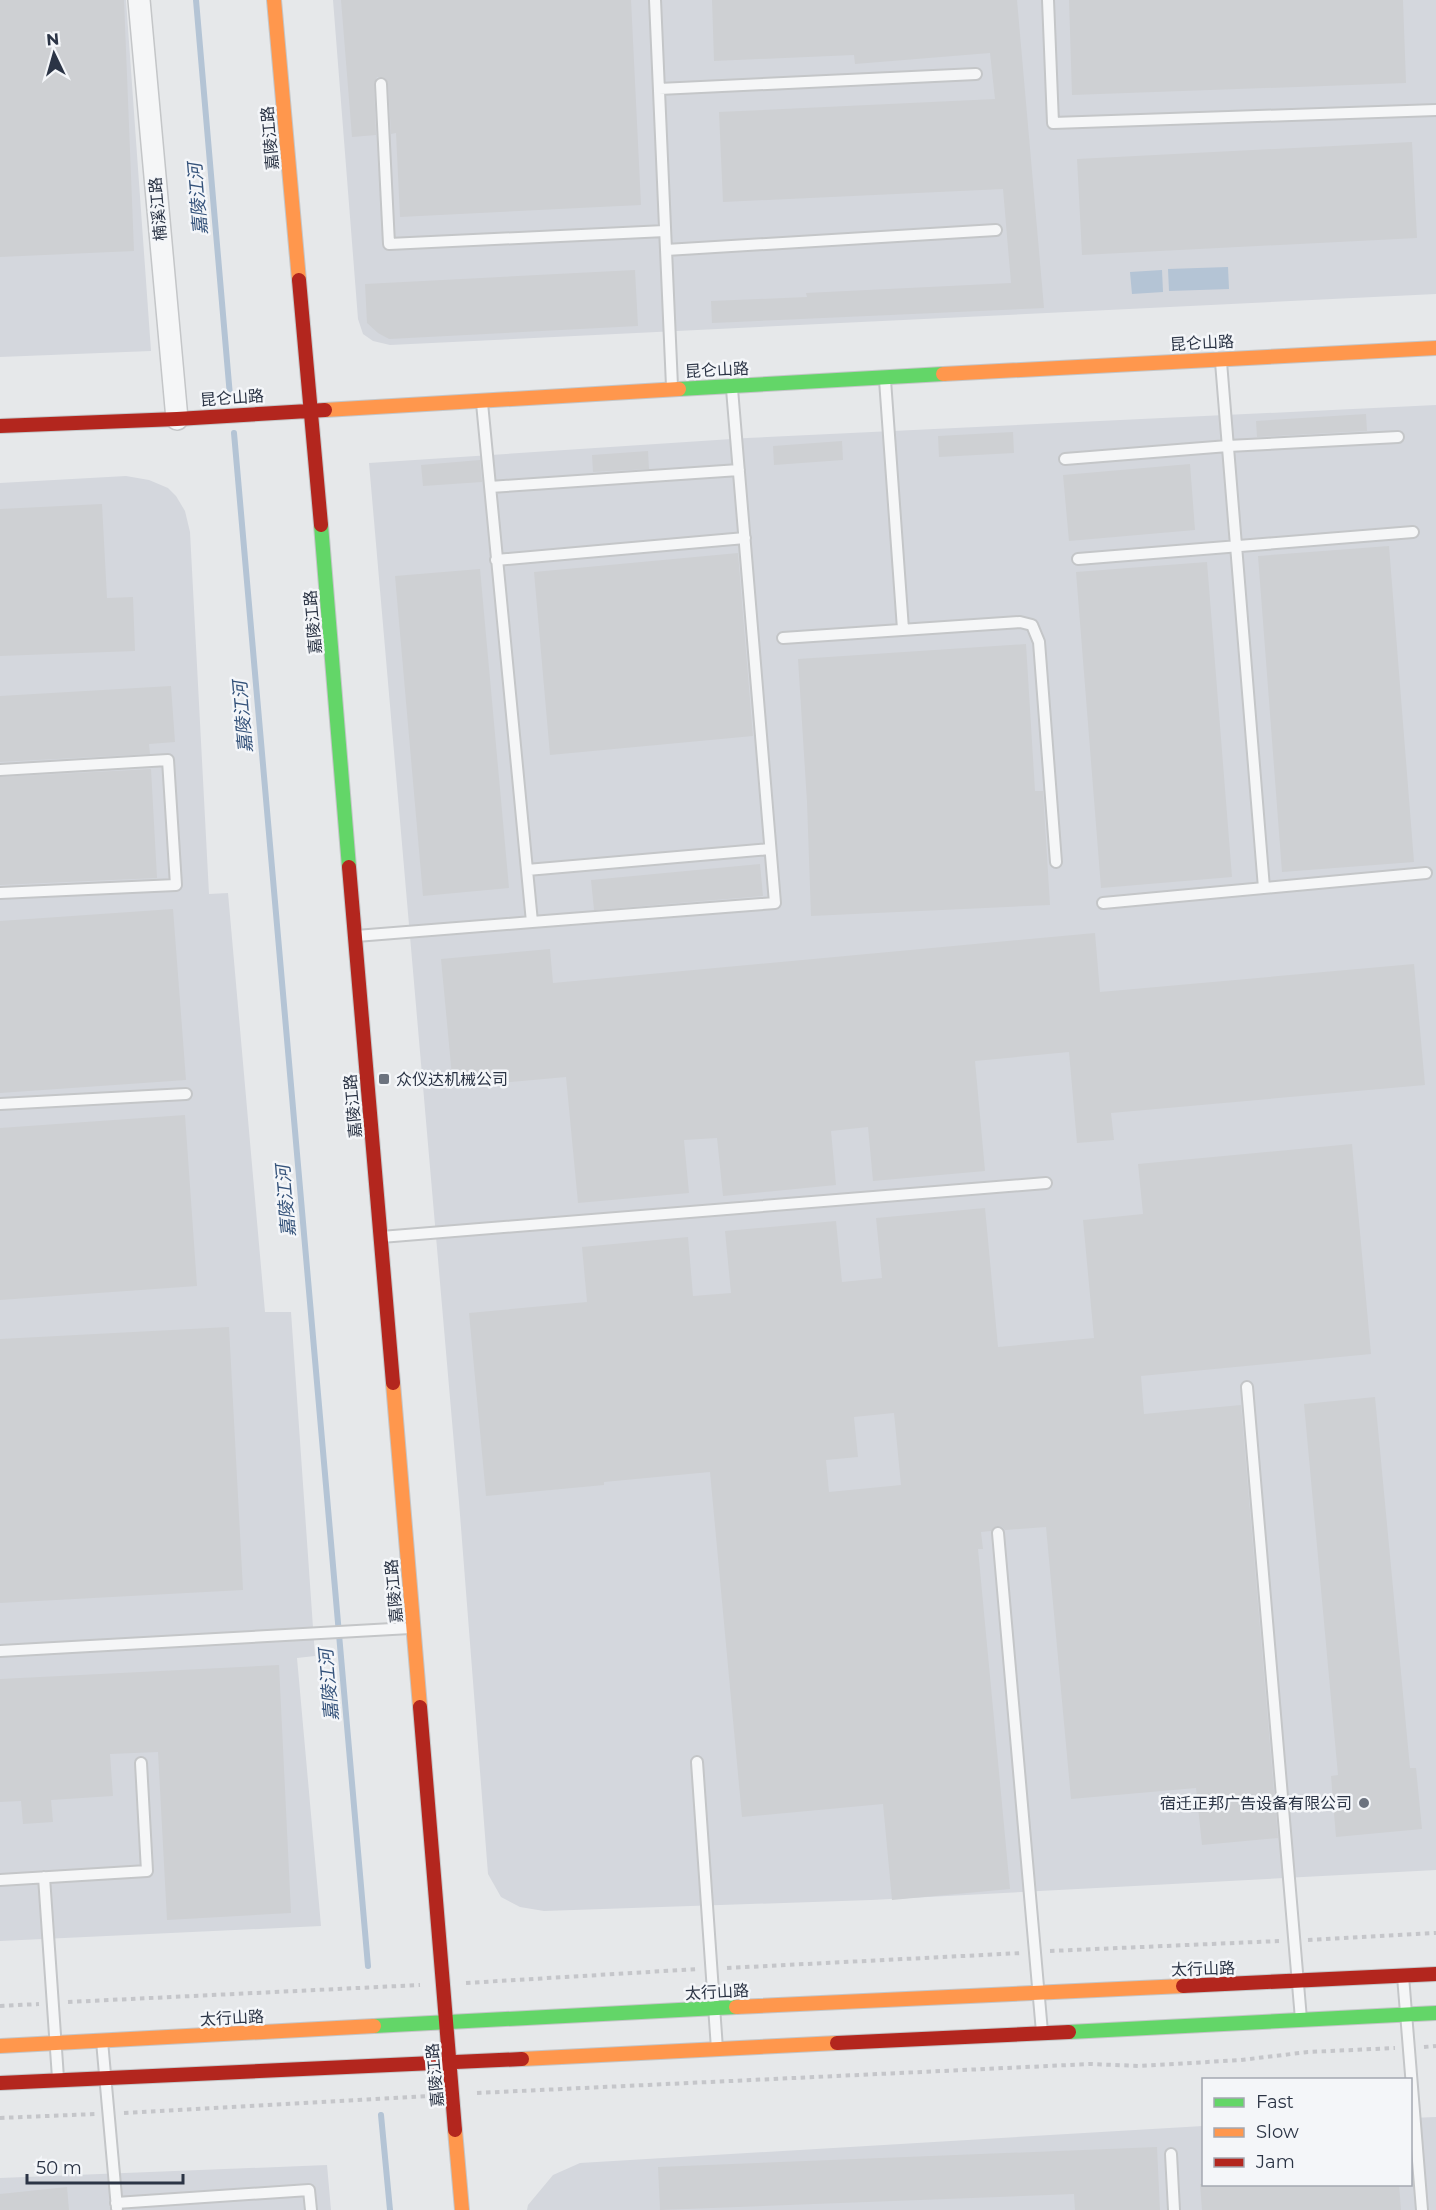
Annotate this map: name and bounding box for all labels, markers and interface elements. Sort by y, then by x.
north arrow [24,24,84,84]
text: N [45,30,60,50]
street label: 嘉陵江路 [258,105,282,171]
water label: 嘉陵江河 [184,159,212,236]
street label: 楠溪江路 [146,176,170,242]
street label: 昆仑山路 [1170,332,1234,354]
street label: 昆仑山路 [685,359,749,381]
street label: 昆仑山路 [199,386,265,410]
street label: 嘉陵江路 [301,589,325,655]
water label: 嘉陵江河 [229,677,257,754]
place label: 众仪达机械公司 [396,1070,508,1089]
marker: 众仪达机械公司 [377,1072,391,1086]
street label: 嘉陵江路 [341,1073,365,1139]
water label: 嘉陵江河 [272,1161,300,1238]
street label: 嘉陵江路 [382,1558,406,1624]
water label: 嘉陵江河 [315,1645,343,1722]
place label: 宿迁正邦广告设备有限公司 [1160,1794,1352,1813]
marker: 宿迁正邦广告设备有限公司 [1357,1796,1371,1810]
street label: 太行山路 [1171,1958,1235,1980]
street label: 太行山路 [685,1981,749,2003]
street label: 太行山路 [200,2007,264,2029]
street label: 嘉陵江路 [423,2042,447,2108]
legend [1202,2078,1412,2186]
text: Fast [1256,2091,1294,2113]
text: Slow [1256,2121,1299,2143]
scale bar [27,2147,183,2185]
text: Jam [1255,2151,1295,2173]
text: 50 m [36,2157,82,2179]

